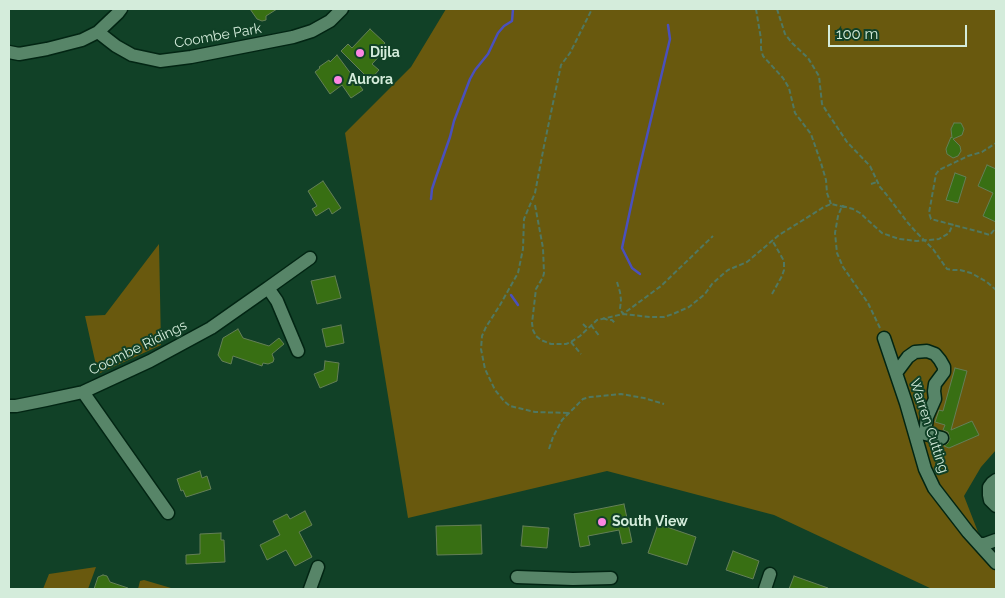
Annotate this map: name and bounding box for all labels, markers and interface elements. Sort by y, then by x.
scale bar [830,15,969,47]
street label: Coombe Park [173,20,263,52]
text: 100 m [836,25,878,43]
place label: Dijla [370,45,400,61]
marker: Dijla [354,47,366,59]
place label: Aurora [348,72,393,88]
marker: Aurora [332,74,344,86]
street label: Coombe Ridings [86,317,190,379]
street label: Warren Cutting [906,377,952,475]
place label: South View [612,514,688,530]
marker: South View [596,516,608,528]

